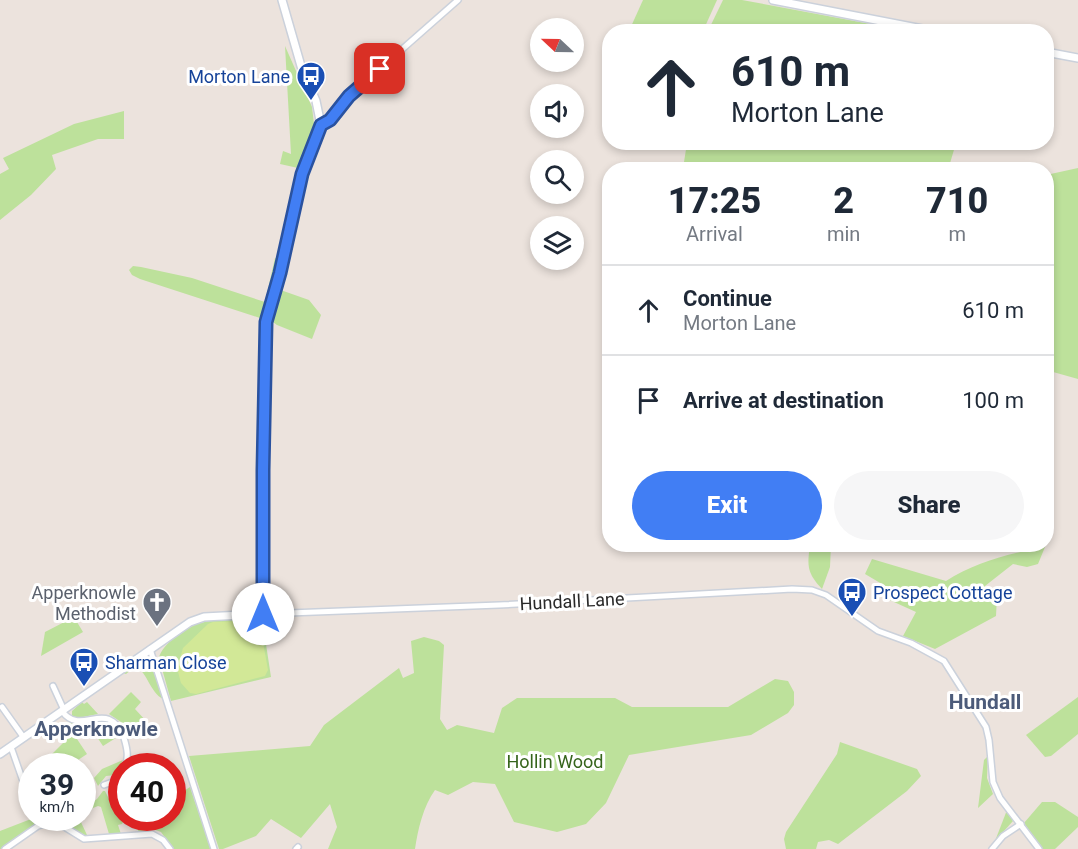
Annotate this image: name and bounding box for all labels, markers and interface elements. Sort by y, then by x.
north arrow [530,18,584,72]
map controls [530,18,584,270]
pin [354,43,405,94]
text: 610 m [731,47,850,96]
icon: ahead [632,48,710,126]
icon: arrive [363,52,396,85]
bus stop icon: Morton Lane [295,60,327,102]
place label: Morton Lane [188,66,290,87]
button: sound [530,84,584,138]
text: Morton Lane [731,97,884,129]
button: search [530,150,584,204]
text: 17:25 [668,180,761,222]
text: 2 [833,180,854,222]
text: 710 [926,180,988,222]
button: layers [530,216,584,270]
text: Arrival [686,222,743,246]
text: min [827,222,860,246]
text: m [948,222,966,246]
text: Continue [683,286,772,311]
icon: ahead [632,294,665,327]
text: 610 m [962,298,1024,323]
text: Morton Lane [683,311,796,335]
icon: arrive [632,384,665,417]
text: Arrive at destination [683,388,884,413]
text: 100 m [962,388,1024,413]
button: Exit [632,471,822,540]
button: Share [834,471,1024,540]
bus stop icon: Prospect Cottage [836,576,868,618]
place label: Apperknowle Methodist [32,582,136,624]
position arrow [231,582,295,646]
place label: Prospect Cottage [873,582,1012,603]
church icon: Apperknowle Methodist [141,586,173,628]
street label: Hundall Lane [519,588,625,614]
bus stop icon: Sharman Close [68,646,100,688]
place label: Sharman Close [105,652,227,673]
district label: Hundall [949,690,1021,714]
district label: Apperknowle [34,717,158,741]
park label: Hollin Wood [506,751,604,772]
speed limit sign: 40 [108,753,186,831]
text: 39 [40,767,74,802]
text: km/h [39,798,75,816]

